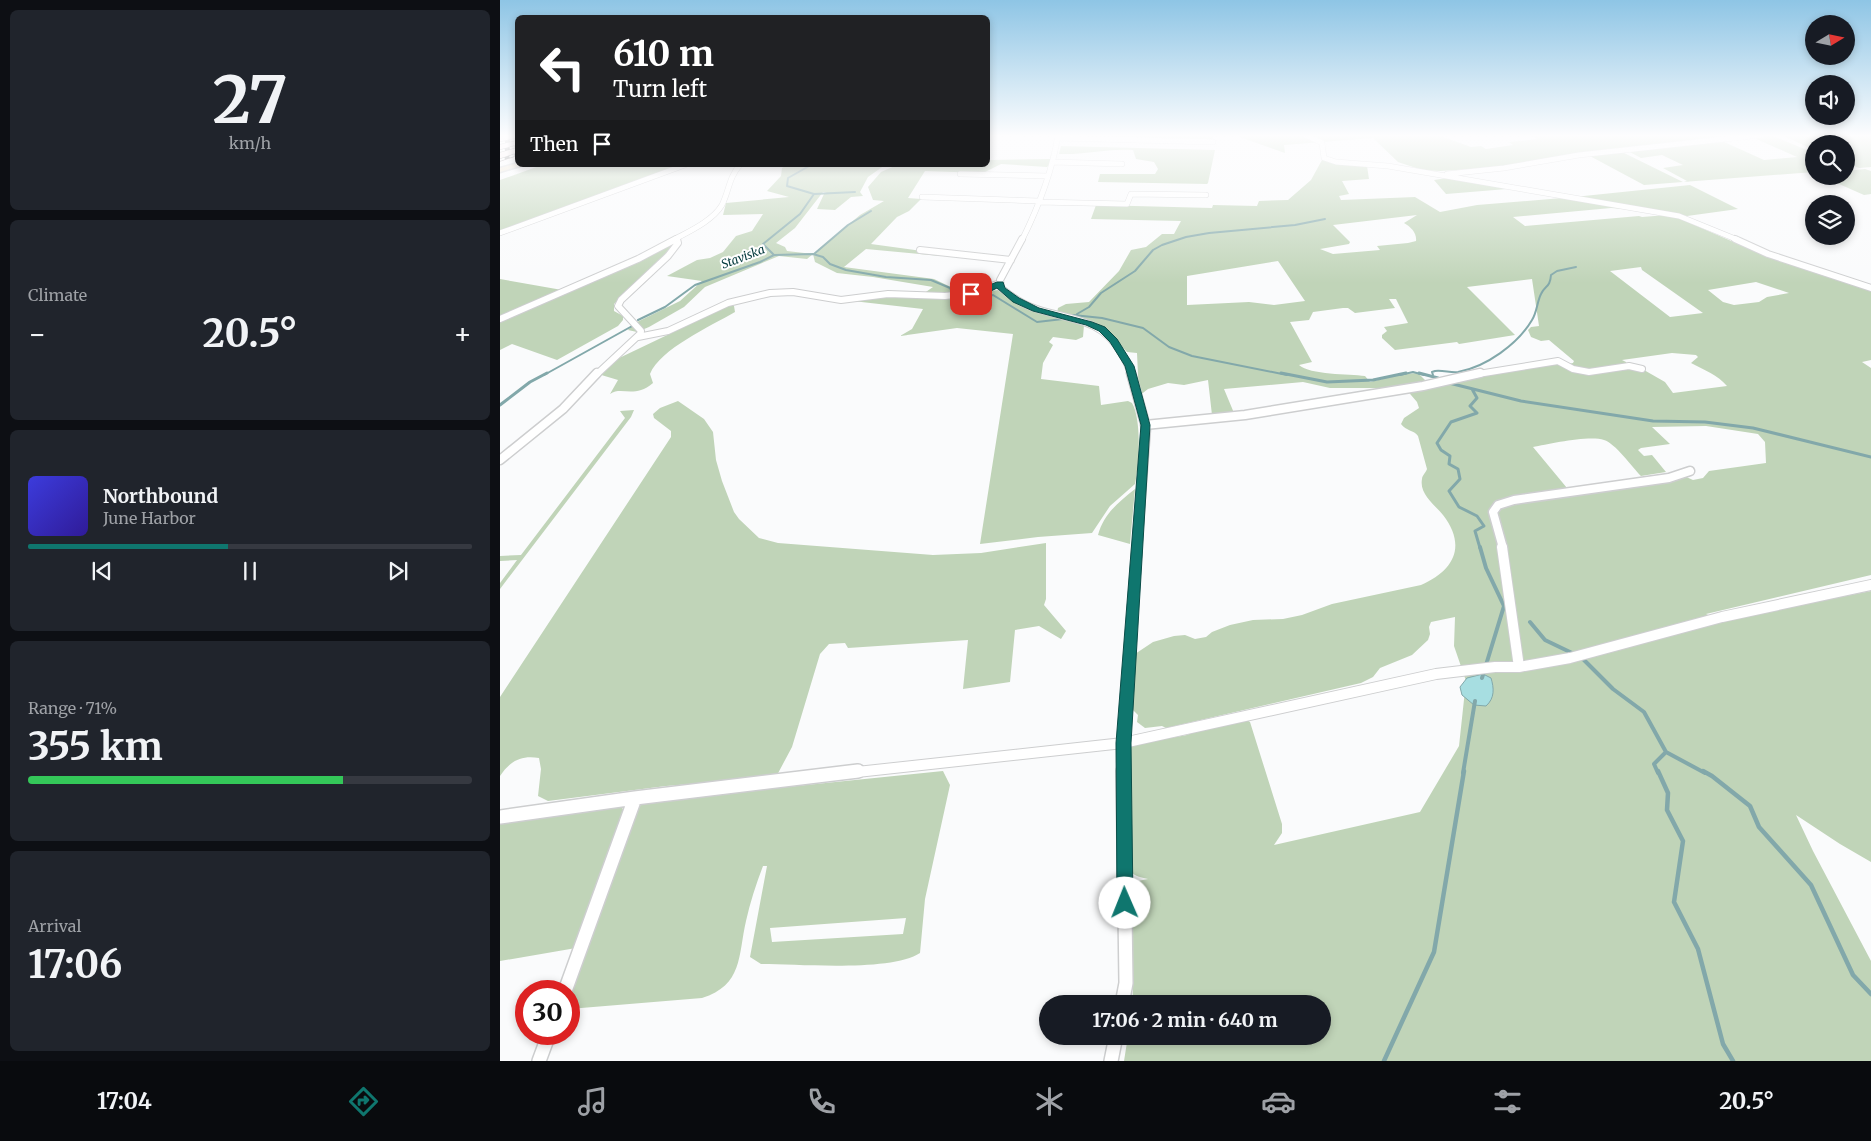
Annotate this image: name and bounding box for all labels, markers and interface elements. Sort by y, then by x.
north arrow [1805,15,1855,65]
map controls [1805,15,1855,245]
text: 610 m [613,32,714,76]
icon: left [530,35,595,100]
text: 27 [212,59,288,141]
text: Turn left [613,75,707,103]
button: sound [1805,75,1855,125]
icon: arrive [588,130,616,158]
text: Then [530,132,578,156]
text: km/h [229,133,271,153]
button: search [1805,135,1855,185]
button: layers [1805,195,1855,245]
water label: Staviska [719,241,767,272]
pin [950,273,992,315]
icon: arrive [957,280,985,308]
text: Climate [28,285,87,305]
text: 20.5° [203,310,297,357]
text: − [28,316,47,352]
text: + [453,316,472,352]
text: Northbound [103,484,218,508]
text: June Harbor [103,508,196,528]
icon: previous [88,557,116,585]
icon: pause [236,557,264,585]
icon: next [384,557,412,585]
text: Range · 71% [28,698,117,718]
text: 355 km [28,723,163,770]
position arrow [1098,876,1150,928]
text: Arrival [28,916,81,936]
text: 17:06 [28,941,122,988]
speed limit sign: 30 [515,980,580,1045]
text: 17:06 · 2 min · 640 m [1092,1008,1278,1032]
icon: directions [346,1084,381,1119]
icon: music [575,1084,610,1119]
icon: phone [804,1084,839,1119]
icon: climate [1032,1084,1067,1119]
icon: car [1261,1084,1296,1119]
icon: filters [1490,1084,1525,1119]
text: 17:04 [97,1087,152,1115]
text: 20.5° [1719,1087,1774,1115]

